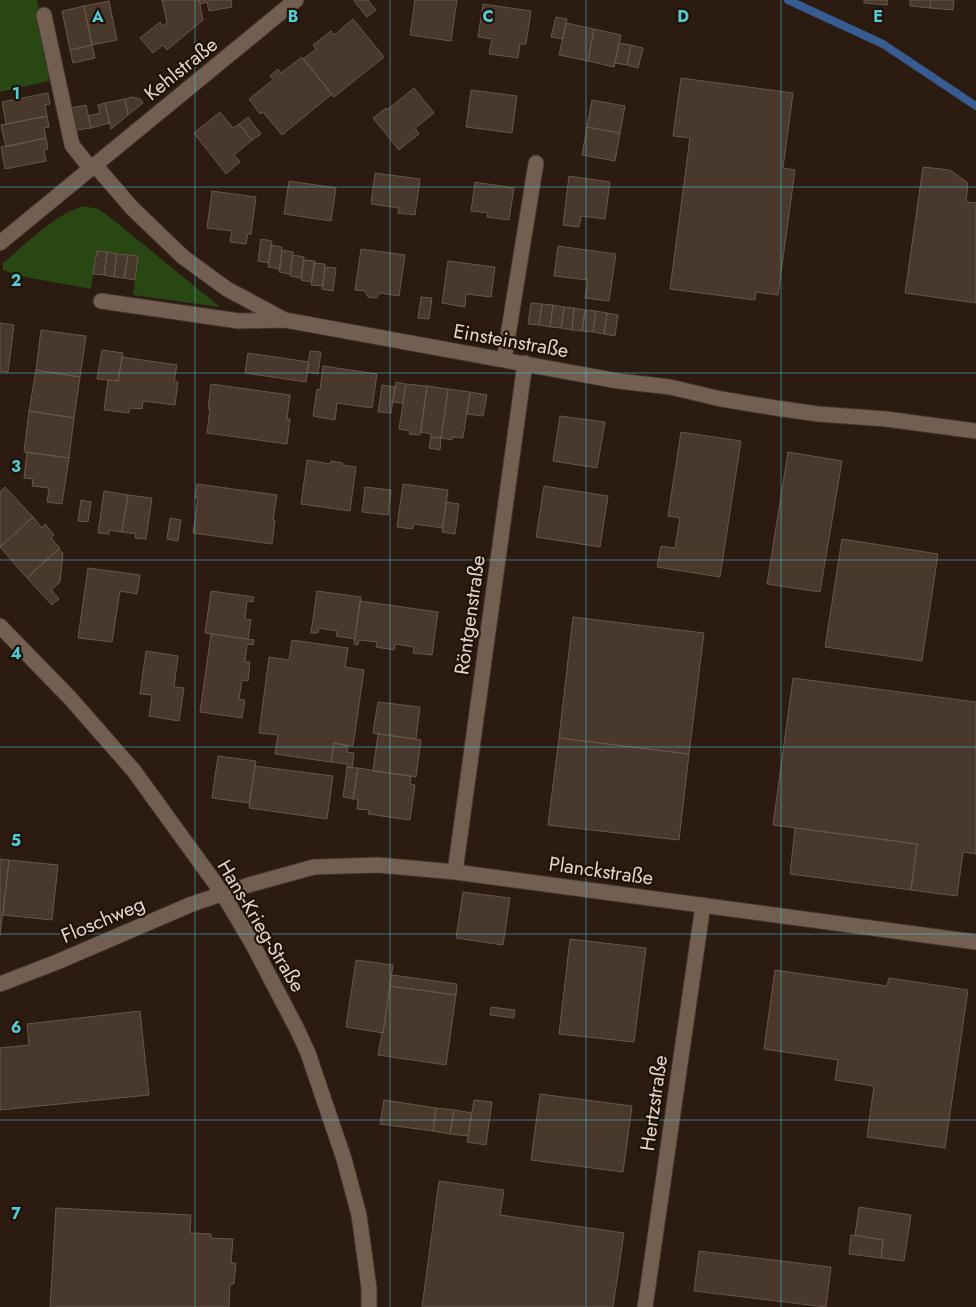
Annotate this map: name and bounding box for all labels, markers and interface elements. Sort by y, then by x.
text: A [91,5,104,28]
text: B [288,5,298,28]
text: C [482,5,494,28]
text: D [677,5,689,28]
text: E [873,5,883,28]
street label: Kehlstraße [138,30,224,108]
text: 1 [12,82,20,105]
text: 2 [11,269,21,292]
street label: Einsteinstraße [451,317,571,365]
text: 3 [11,455,21,478]
street label: Röntgenstraße [447,553,493,677]
text: 4 [10,642,22,665]
text: 5 [11,829,21,852]
street label: Planckstraße [547,849,655,893]
street label: Hans-Krieg-Straße [210,854,312,998]
street label: Floschweg [57,889,149,951]
text: 6 [11,1016,21,1039]
street label: Hertzstraße [633,1053,675,1153]
text: 7 [11,1202,21,1225]

